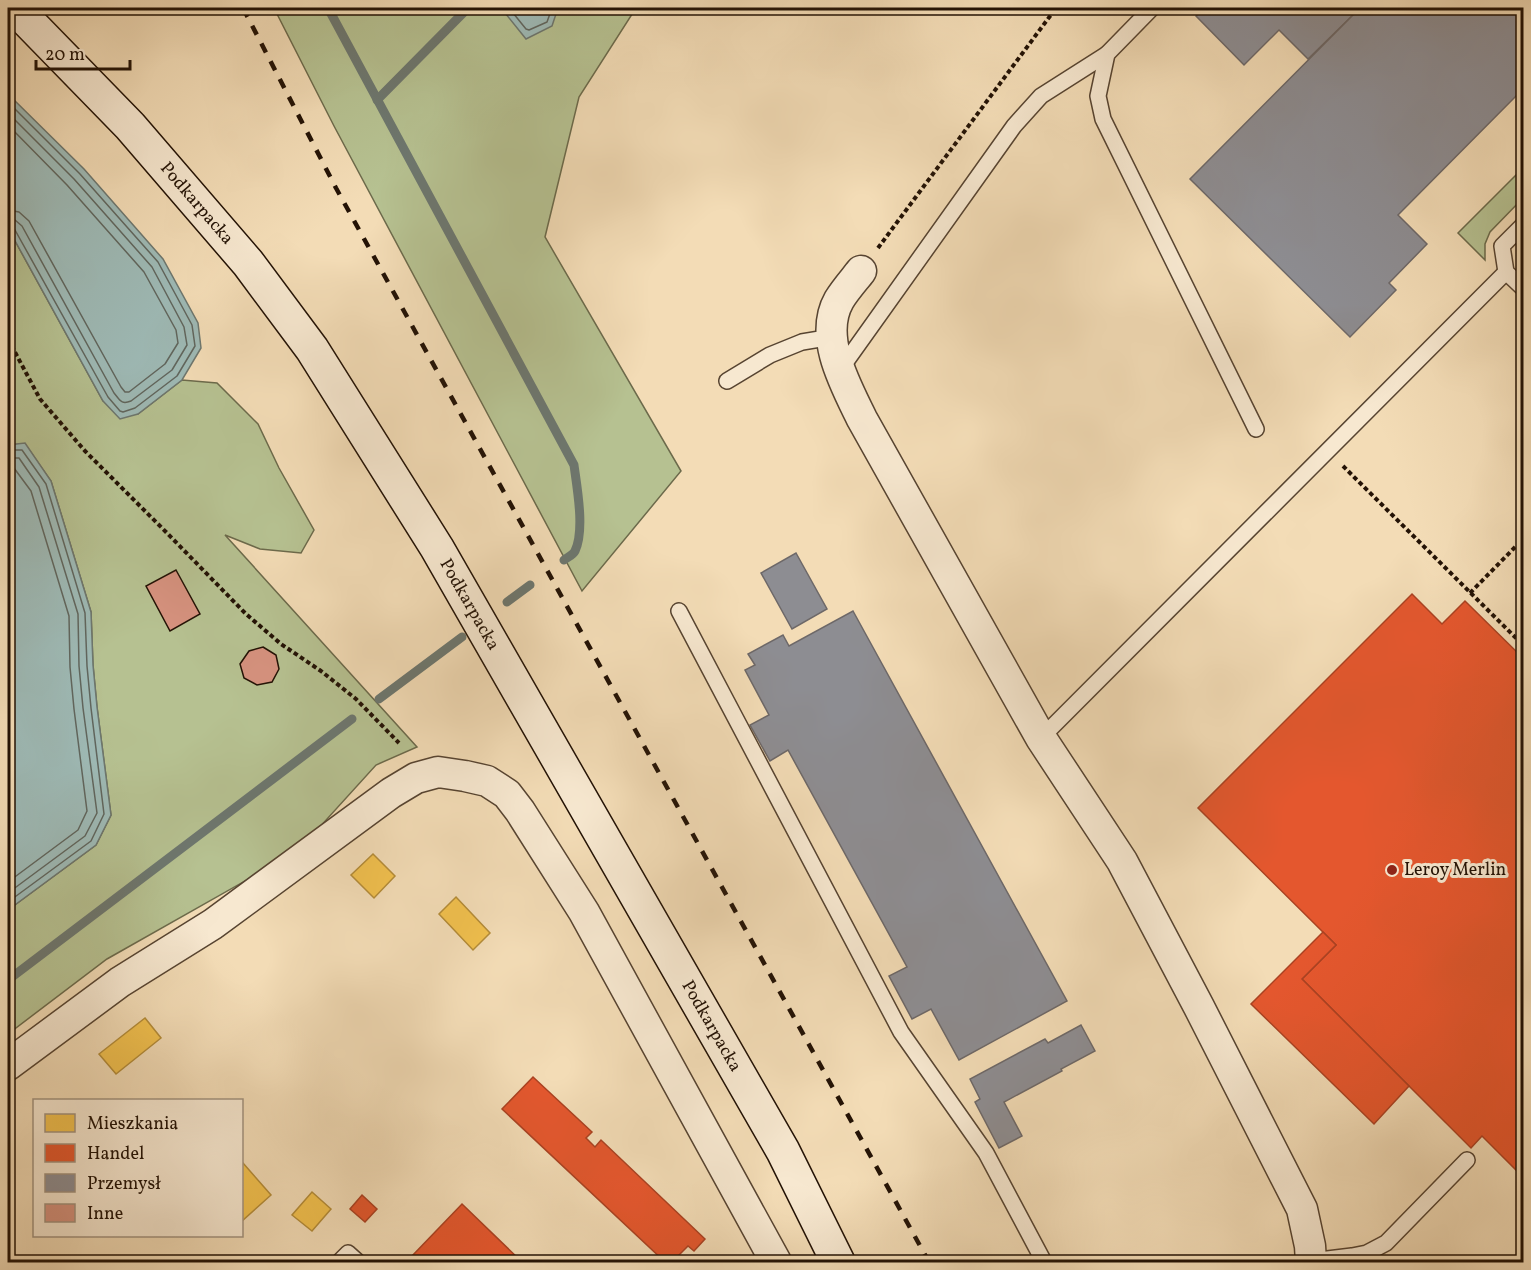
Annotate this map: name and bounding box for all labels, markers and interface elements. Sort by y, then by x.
scale bar [36,33,130,71]
text: 20 m [45,43,85,68]
street label: Podkarpacka [154,157,239,250]
street label: Podkarpacka [433,554,506,655]
place label: Leroy Merlin [1404,858,1507,883]
marker: Leroy Merlin [1385,863,1399,877]
street label: Podkarpacka [675,976,748,1077]
legend [33,1099,243,1237]
text: Mieszkania [87,1112,178,1137]
text: Handel [87,1142,144,1167]
text: Przemysł [87,1172,161,1197]
text: Inne [87,1202,123,1227]

